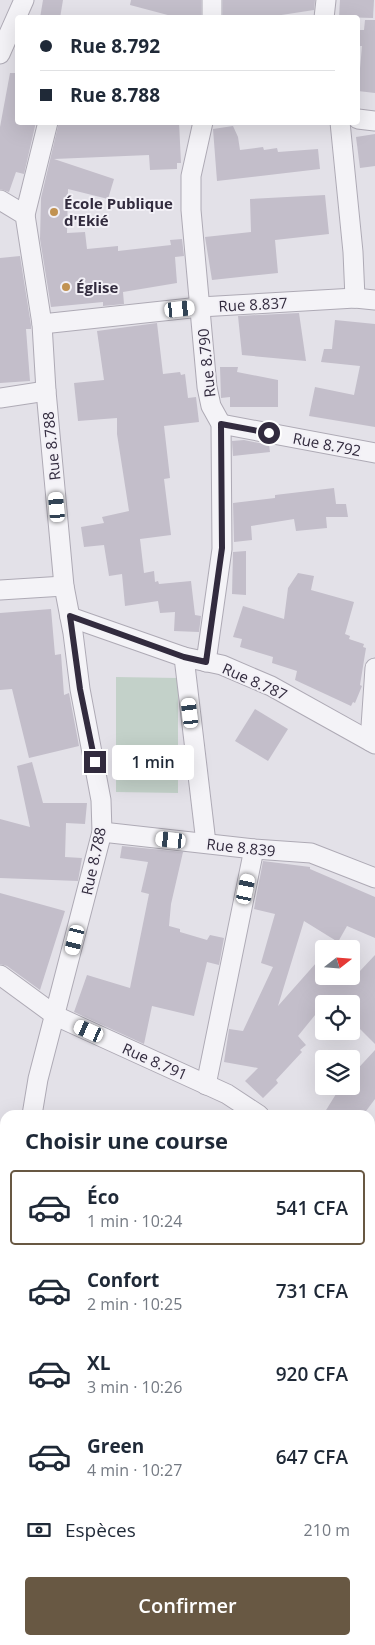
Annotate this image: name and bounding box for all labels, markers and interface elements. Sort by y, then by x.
text: Rue 8.792 [70,33,160,59]
text: Rue 8.788 [70,82,160,108]
place label: École Publique d'Ekié [64,193,173,230]
marker: École Publique d'Ekié [48,206,60,218]
place label: Église [76,277,118,297]
marker: Église [60,281,72,293]
street label: Rue 8.837 [218,292,288,316]
car [164,300,195,318]
street label: Rue 8.790 [192,328,220,398]
street label: Rue 8.788 [37,411,65,481]
route start [258,422,280,444]
street label: Rue 8.792 [291,428,363,460]
car [48,491,65,523]
street label: Rue 8.787 [219,658,291,704]
car [180,697,199,729]
callout: 1 min [112,744,195,780]
route end [84,751,106,773]
text: 1 min [131,751,175,773]
street label: Rue 8.788 [76,825,110,897]
car [155,831,186,849]
street label: Rue 8.839 [206,833,276,861]
car [235,873,256,905]
car [64,924,85,956]
north arrow [315,940,360,985]
map controls [315,940,360,1095]
button: locate [315,995,360,1040]
car [72,1018,105,1044]
street label: Rue 8.791 [119,1038,191,1084]
button: layers [315,1050,360,1095]
text: Choisir une course [25,1125,228,1155]
text: Éco [87,1184,119,1210]
icon: car [27,1185,72,1230]
text: 541 CFA [276,1195,348,1221]
text: 1 min · 10:24 [87,1210,182,1232]
text: Confort [87,1267,159,1293]
icon: car [27,1268,72,1313]
text: 731 CFA [276,1278,348,1304]
text: 2 min · 10:25 [87,1293,182,1315]
text: XL [87,1350,110,1376]
icon: car [27,1351,72,1396]
text: 920 CFA [276,1361,348,1387]
text: 3 min · 10:26 [87,1376,182,1398]
text: Green [87,1433,144,1459]
icon: car [27,1434,72,1479]
text: 647 CFA [276,1444,348,1470]
text: 4 min · 10:27 [87,1459,182,1481]
icon: cash [25,1516,53,1544]
text: Espèces [65,1517,136,1543]
text: 210 m [304,1519,350,1541]
button: Confirmer [25,1577,350,1635]

